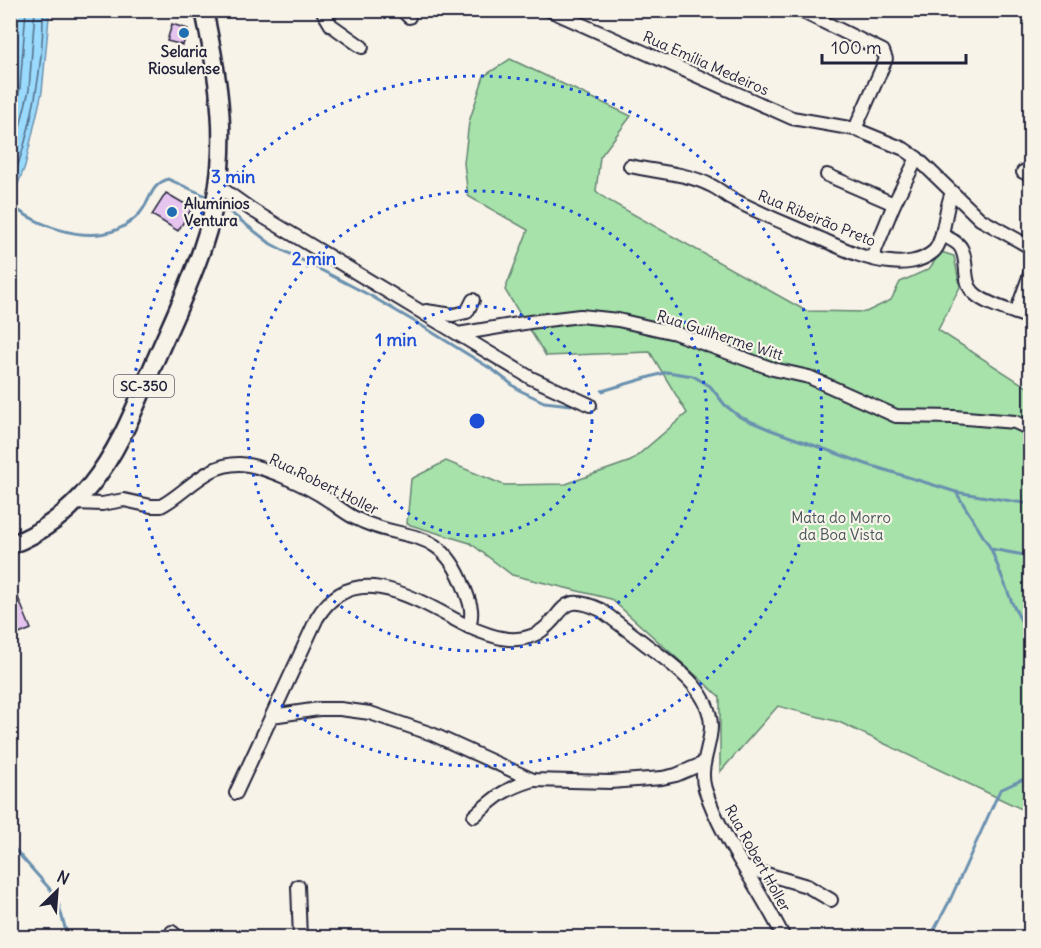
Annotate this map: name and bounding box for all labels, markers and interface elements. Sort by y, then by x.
marker: Selaria Riosulense [177,26,191,40]
street label: Rua Emília Medeiros [640,27,772,99]
scale bar [822,27,966,65]
text: 100 m [831,36,882,59]
place label: Selaria Riosulense [148,42,220,78]
text: 3 min [211,165,256,188]
street label: Rua Ribeirão Preto [755,186,879,250]
place label: Alumínios Ventura [184,194,250,230]
marker: Alumínios Ventura [165,205,179,219]
text: 2 min [292,247,337,270]
street label: Rua Guilherme Witt [655,306,785,364]
text: 1 min [375,328,417,351]
road number: SC-350 [114,375,174,397]
centre of rings [467,411,487,431]
street label: Rua Robert Holler [266,449,382,519]
park label: Mata do Morro da Boa Vista [791,508,891,544]
street label: Rua Robert Holler [721,801,795,915]
north arrow [27,861,87,921]
text: N [54,866,73,889]

